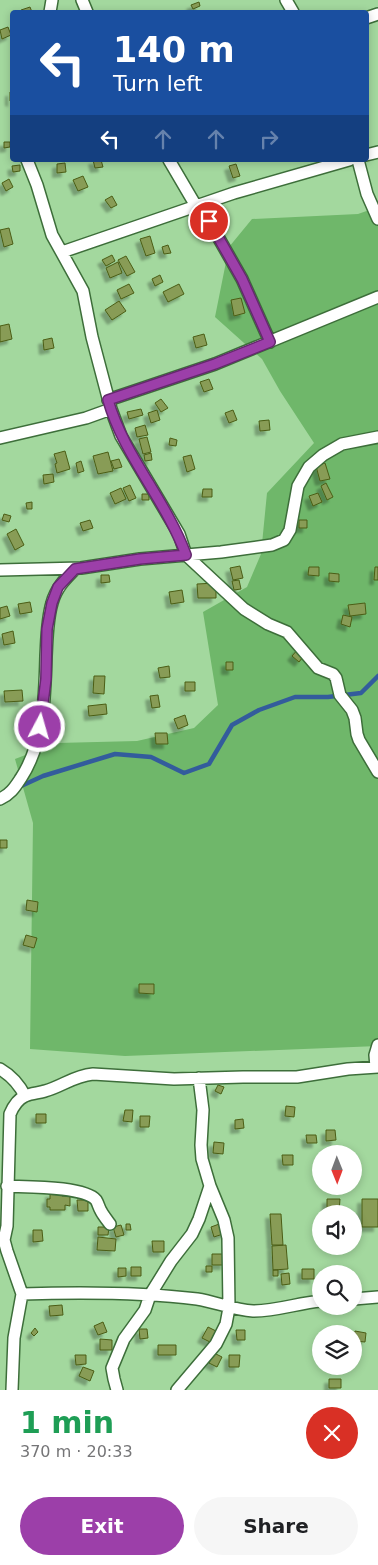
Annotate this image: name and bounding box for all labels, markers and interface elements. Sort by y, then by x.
icon: left [30,30,95,95]
text: 140 m [113,30,235,70]
text: Turn left [113,71,202,96]
icon: left [96,125,124,153]
icon: ahead [149,125,177,153]
icon: ahead [202,125,230,153]
icon: right [255,125,283,153]
pin [188,200,230,242]
icon: arrive [195,207,223,235]
position arrow [13,700,65,752]
north arrow [312,1145,362,1195]
map controls [312,1145,362,1375]
button: sound [312,1205,362,1255]
button: search [312,1265,362,1315]
button: layers [312,1325,362,1375]
text: 1 min [20,1405,114,1440]
button: close [306,1407,358,1459]
text: 370 m · 20:33 [20,1442,133,1461]
button: Exit [20,1497,184,1555]
button: Share [194,1497,358,1555]

